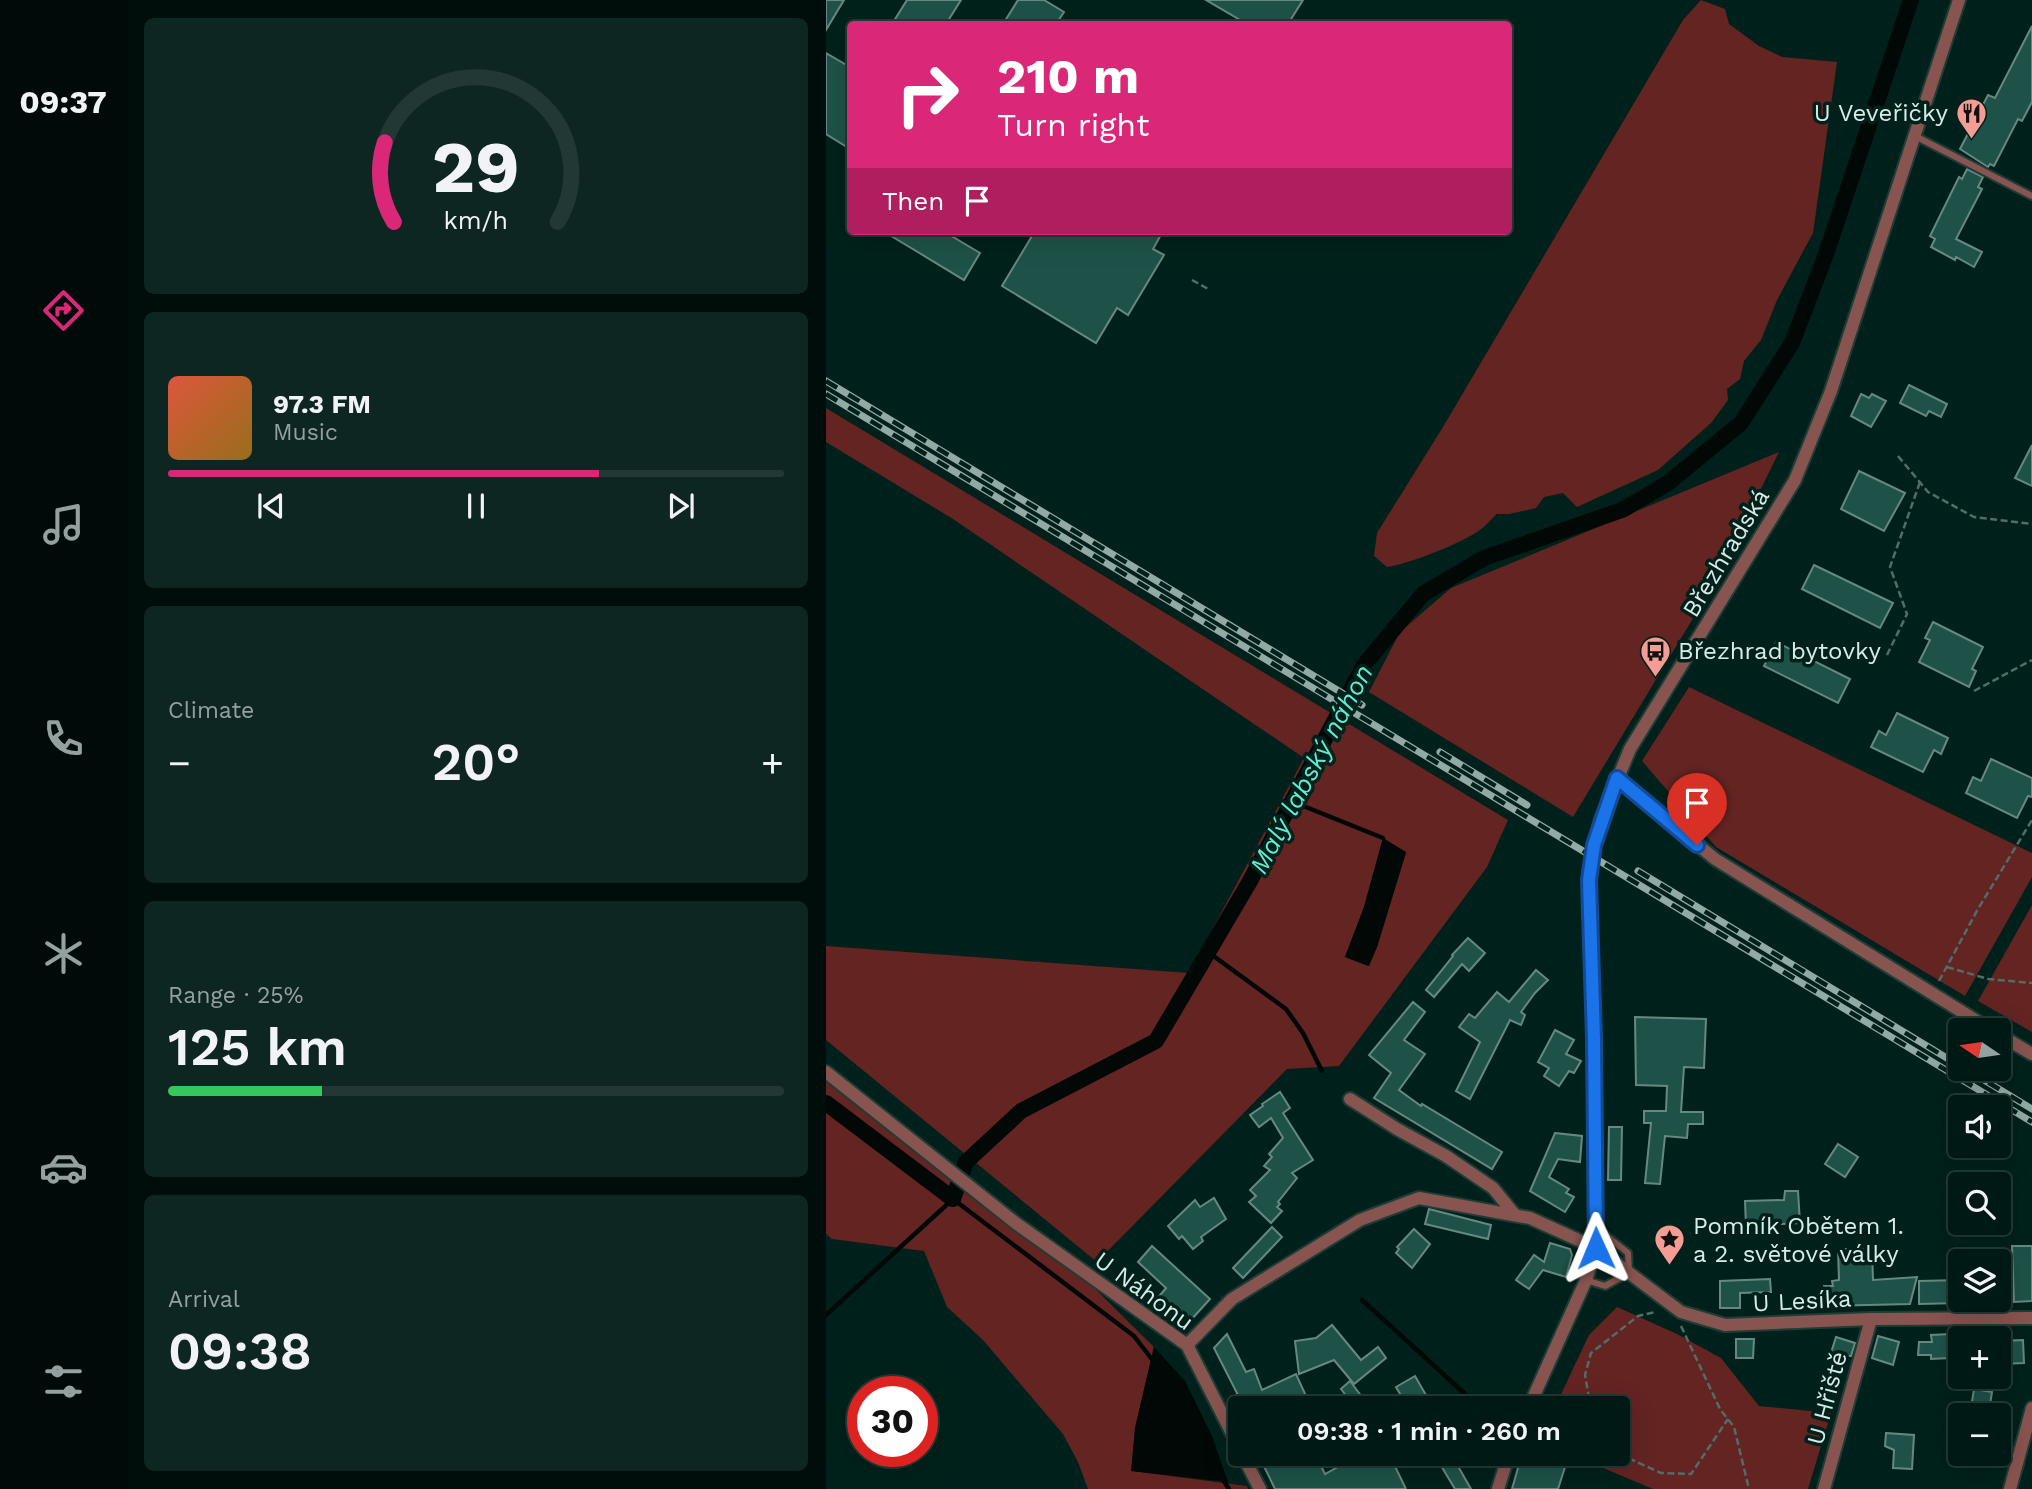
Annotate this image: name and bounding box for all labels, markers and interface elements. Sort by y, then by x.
text: 210 m [997,47,1139,105]
icon: right [882,49,973,140]
text: 09:37 [19,83,107,121]
restaurant icon: U Veveřičky [1954,96,1988,140]
place label: U Veveřičky [1814,99,1949,127]
text: Turn right [997,106,1149,144]
text: 29 [432,124,520,210]
icon: arrive [958,182,996,220]
text: Then [882,186,944,216]
text: km/h [444,206,508,235]
icon: directions [39,286,88,335]
text: 97.3 FM [273,389,371,419]
text: Music [273,419,338,446]
street label: Březhradská [1677,484,1775,622]
icon: previous [252,487,290,525]
icon: pause [457,487,495,525]
icon: next [662,487,700,525]
icon: music [39,500,88,549]
bus stop icon: Březhrad bytovky [1638,634,1672,678]
place label: Březhrad bytovky [1678,637,1881,665]
water label: Malý labský náhon [1243,659,1379,879]
text: Climate [168,697,254,724]
icon: phone [39,714,88,763]
text: 20° [432,732,520,793]
text: − [168,741,191,785]
text: + [761,741,784,785]
pin [1667,773,1727,845]
icon: arrive [1678,784,1716,822]
icon: climate [39,929,88,978]
text: Range · 25% [168,982,303,1009]
text: 125 km [168,1017,347,1078]
north arrow [1948,1018,2011,1082]
map controls [1948,1018,2011,1466]
button: sound [1948,1095,2011,1158]
icon: car [39,1143,88,1192]
button: search [1948,1172,2011,1235]
position arrow [1559,1211,1633,1285]
place label: Pomník Obětem 1. a 2. světové války [1693,1212,1904,1268]
place icon: Pomník Obětem 1. a 2. světové války [1653,1223,1687,1267]
street label: U Náhonu [1089,1246,1199,1336]
button: layers [1948,1249,2011,1312]
street label: U Lesíka [1752,1284,1852,1318]
text: Arrival [168,1286,240,1313]
text: 09:38 [168,1321,312,1382]
button: + [1948,1326,2011,1389]
street label: U Hřiště [1801,1348,1853,1448]
icon: filters [39,1357,88,1406]
speed limit sign: 30 [847,1376,938,1467]
button: − [1948,1403,2011,1466]
text: 09:38 · 1 min · 260 m [1297,1416,1561,1446]

